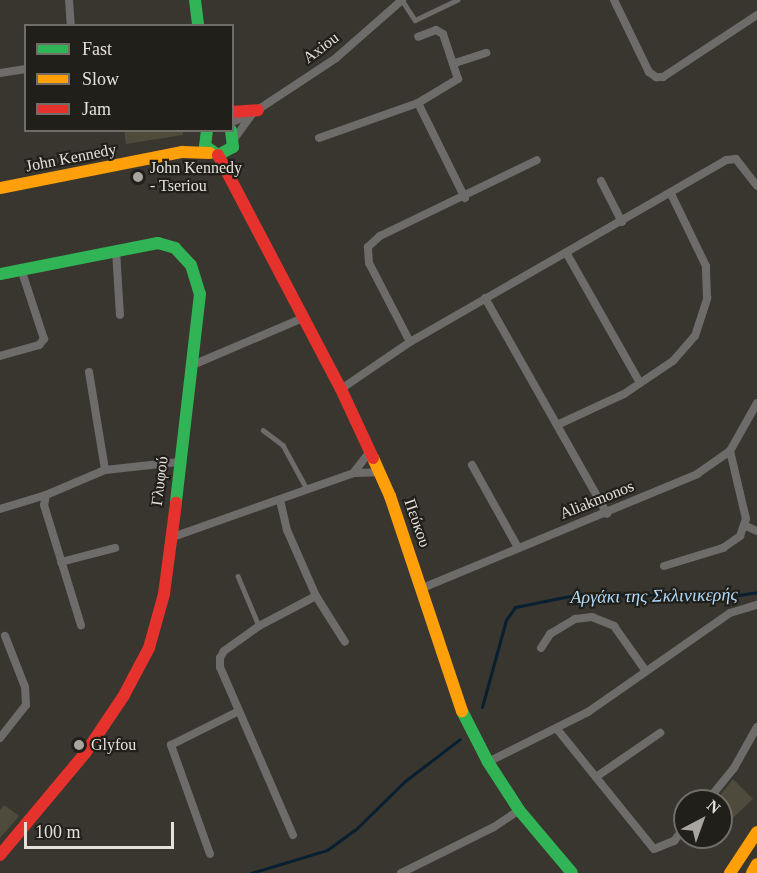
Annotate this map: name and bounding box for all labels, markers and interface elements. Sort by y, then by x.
legend [24,24,234,132]
street label: Axiou [299,28,343,68]
text: Fast [82,39,112,59]
text: Slow [82,69,119,89]
text: Jam [82,99,111,119]
street label: John Kennedy [24,140,118,176]
place label: John Kennedy - Tseriou [150,158,242,196]
marker: John Kennedy - Tseriou [131,170,145,184]
street label: Γλυφού [147,455,173,507]
street label: Aliakmonos [557,476,637,524]
street label: Πεύκου [400,496,434,550]
water label: Αργάκι της Σκλινικερής [570,584,738,608]
place label: Glyfou [91,735,136,755]
marker: Glyfou [72,738,86,752]
north arrow [673,789,733,849]
text: N [704,796,724,817]
scale bar [27,810,177,848]
text: 100 m [35,822,81,842]

